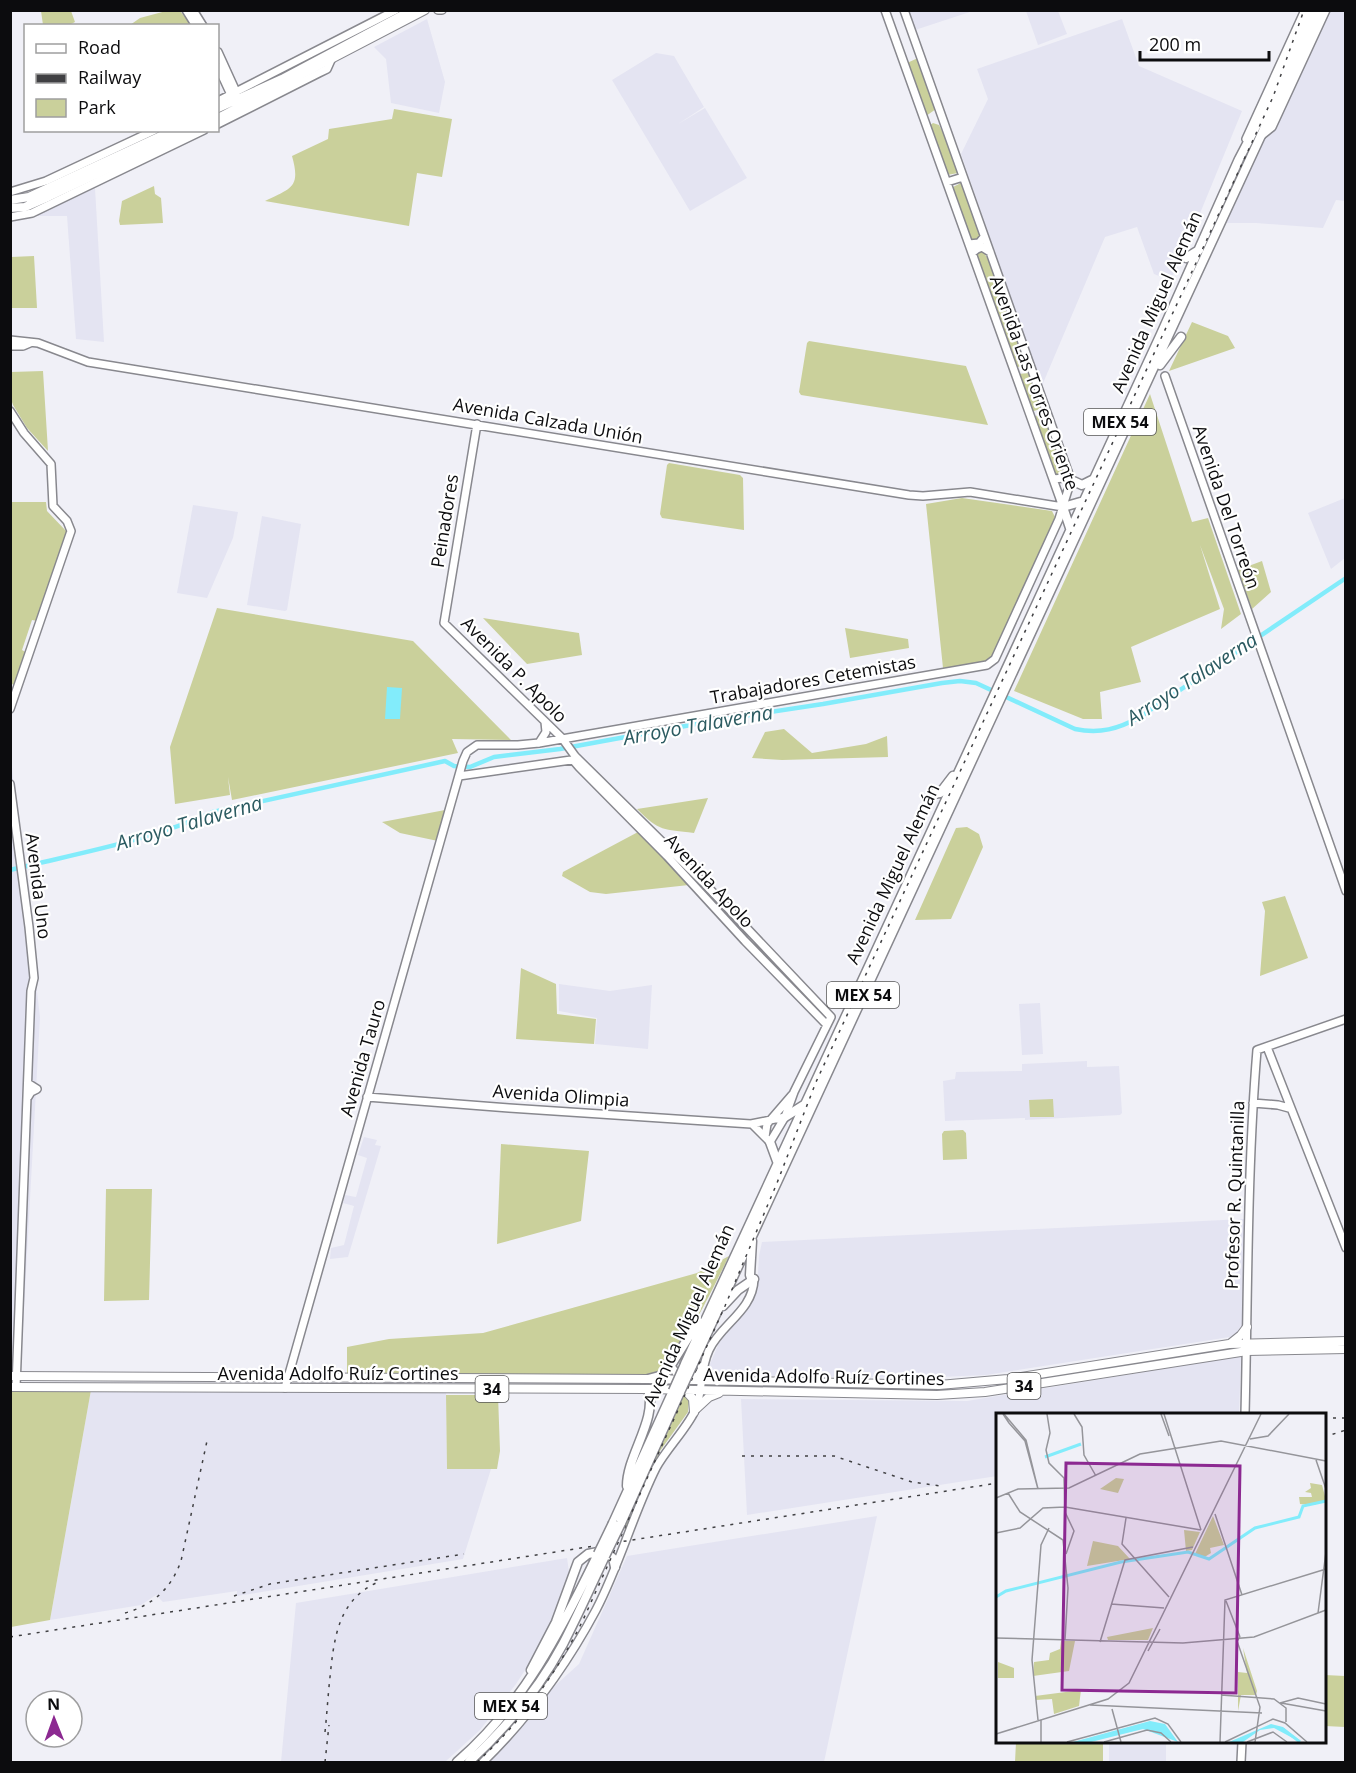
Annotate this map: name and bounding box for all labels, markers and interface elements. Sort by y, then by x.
legend [24,24,219,132]
scale bar [1140,24,1269,62]
text: 200 m [1149,32,1201,56]
text: Road [78,35,121,59]
text: Railway [78,65,142,89]
text: Park [78,95,116,119]
street label: Avenida Miguel Alemán [1105,207,1207,396]
street label: Avenida Las Torres Oriente [985,272,1085,493]
street label: Avenida Calzada Unión [451,391,645,449]
road number: MEX 54 [1084,409,1156,435]
street label: Avenida Del Torreón [1188,422,1266,592]
street label: Peinadores [425,472,463,569]
street label: Avenida P. Apolo [457,611,573,727]
water label: Arroyo Talaverna [1119,626,1263,732]
street label: Trabajadores Cetemistas [708,649,917,709]
water label: Arroyo Talaverna [619,698,775,751]
street label: Avenida Miguel Alemán [840,780,944,968]
water label: Arroyo Talaverna [110,789,265,857]
street label: Avenida Apolo [660,828,760,933]
street label: Avenida Uno [21,831,57,940]
road number: MEX 54 [827,982,899,1008]
street label: Avenida Tauro [334,996,390,1119]
street label: Avenida Olimpia [492,1078,630,1112]
street label: Profesor R. Quintanilla [1219,1100,1249,1290]
street label: Avenida Miguel Alemán [637,1220,739,1409]
street label: Avenida Adolfo Ruíz Cortines [217,1361,459,1385]
street label: Avenida Adolfo Ruíz Cortines [703,1362,945,1390]
road number: 34 [1008,1373,1040,1399]
road number: 34 [476,1376,508,1402]
inset map [996,1413,1326,1743]
north arrow [24,1689,84,1749]
text: N [47,1693,60,1715]
road number: MEX 54 [475,1693,547,1719]

